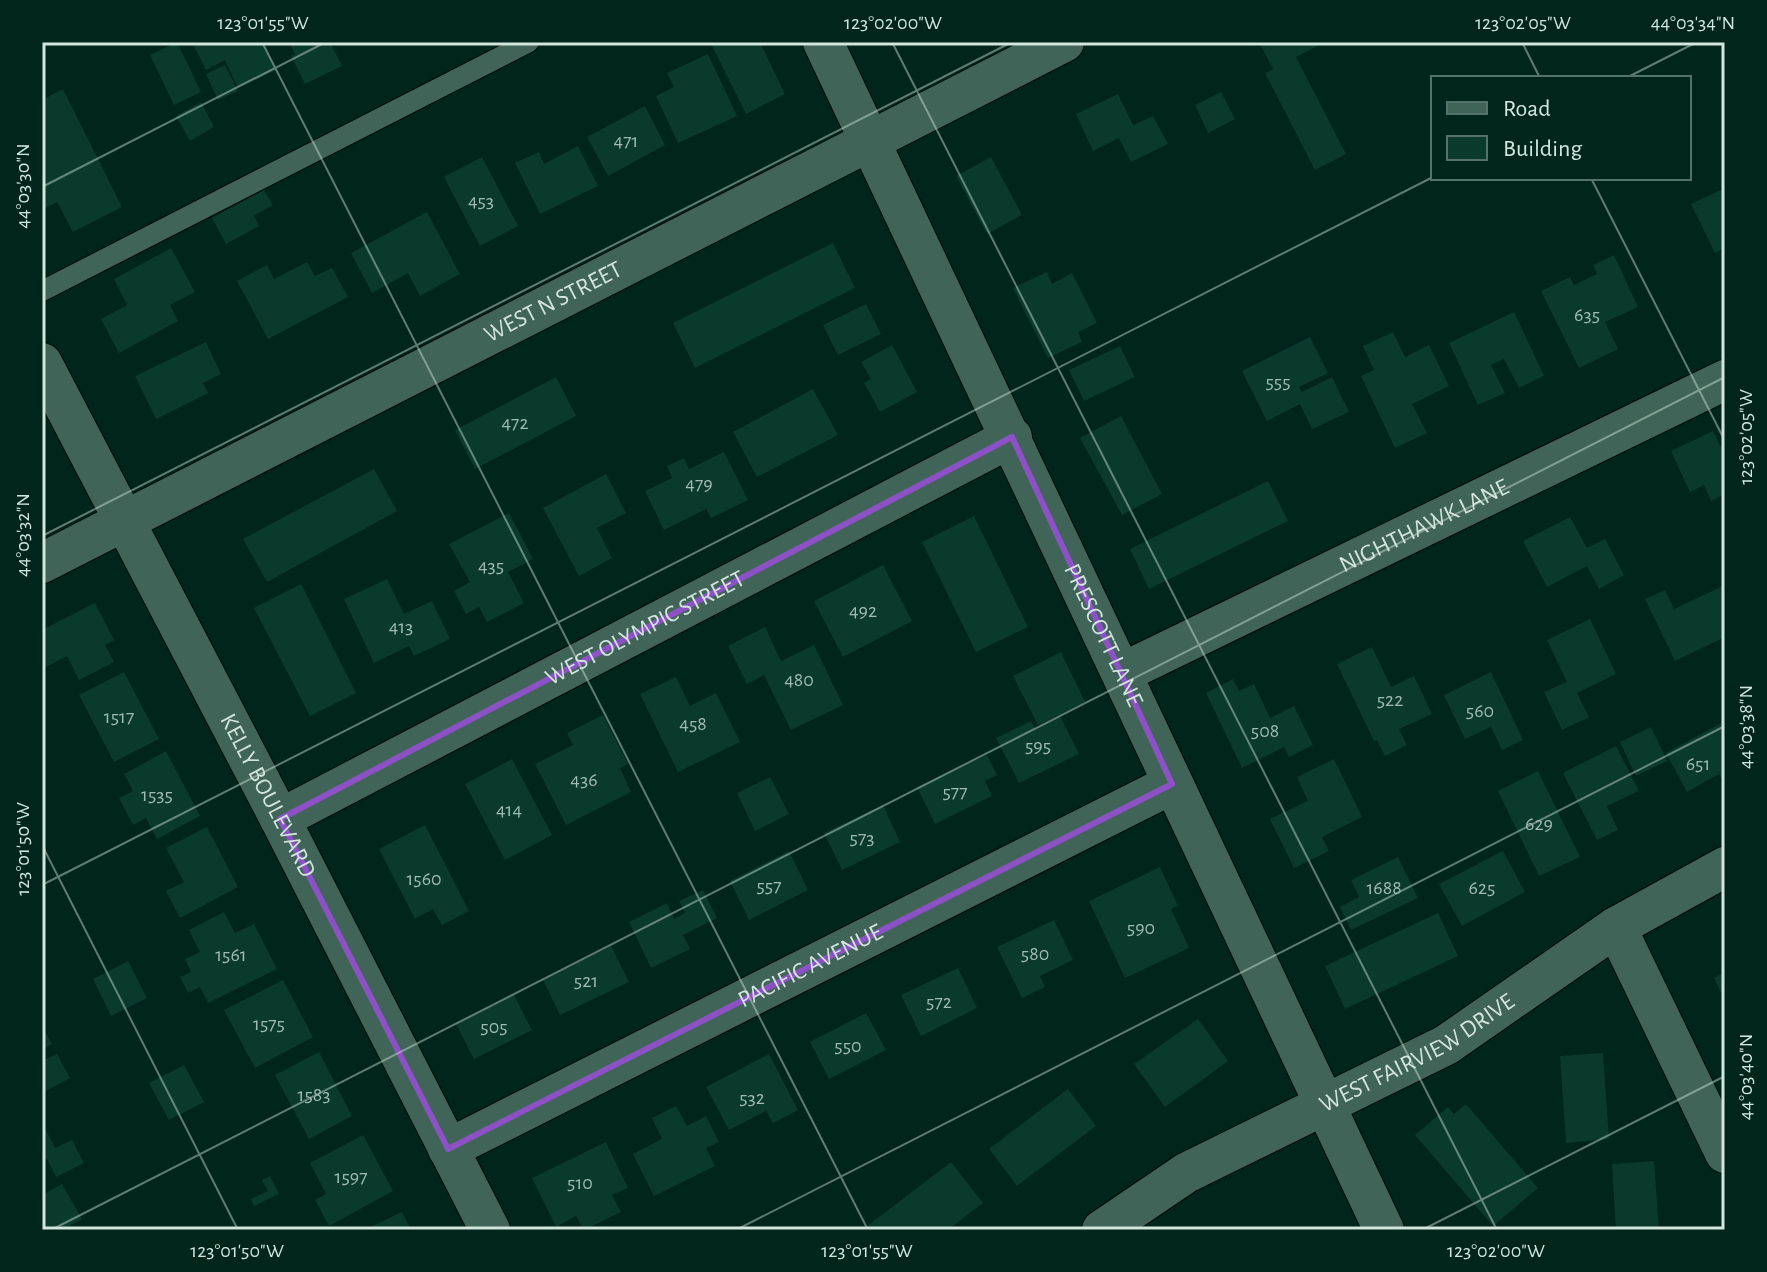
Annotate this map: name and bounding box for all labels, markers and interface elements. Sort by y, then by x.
text: 123°01'55"W [217,13,309,33]
text: 123°02'00"W [844,13,942,33]
text: 123°02'05"W [1475,13,1571,33]
text: 44°03'34"N [1651,13,1735,33]
legend [1431,76,1691,180]
text: Road [1503,97,1551,121]
house number: 471 [614,131,638,151]
text: Building [1503,137,1582,161]
text: 44°03'30"N [13,143,33,229]
house number: 453 [468,191,494,211]
street label: WEST N STREET [481,257,626,347]
house number: 635 [1574,305,1600,325]
house number: 555 [1265,372,1291,392]
text: 123°02'05"W [1736,389,1756,485]
house number: 472 [501,413,529,433]
house number: 479 [685,474,713,494]
street label: NIGHTHAWK LANE [1336,475,1513,577]
text: 44°03'32"N [13,493,33,577]
house number: 435 [478,556,504,576]
street label: PRESCOTT LANE [1059,560,1147,711]
street label: WEST OLYMPIC STREET [542,566,749,690]
house number: 492 [849,601,877,621]
house number: 413 [389,617,413,637]
house number: 480 [784,670,814,690]
text: 44°03'38"N [1736,685,1756,769]
house number: 522 [1377,690,1403,710]
house number: 560 [1466,701,1494,721]
house number: 1517 [104,707,134,727]
street label: KELLY BOULEVARD [215,710,320,881]
house number: 458 [679,714,707,734]
house number: 508 [1251,721,1279,741]
house number: 595 [1025,736,1051,756]
house number: 651 [1686,754,1710,774]
house number: 436 [570,770,598,790]
house number: 577 [942,782,968,802]
house number: 1535 [141,785,173,805]
house number: 414 [496,800,522,820]
text: 123°01'50"W [13,802,33,896]
house number: 629 [1525,814,1553,834]
house number: 573 [850,828,874,848]
house number: 1560 [406,869,442,889]
house number: 557 [756,876,782,896]
house number: 1688 [1366,878,1402,898]
house number: 625 [1469,878,1495,898]
house number: 590 [1127,918,1155,938]
street label: PACIFIC AVENUE [735,920,887,1013]
house number: 580 [1021,944,1049,964]
house number: 1561 [215,945,247,965]
house number: 521 [574,971,598,991]
street label: WEST FAIRVIEW DRIVE [1316,989,1519,1117]
house number: 572 [926,992,952,1012]
house number: 1575 [253,1014,285,1034]
house number: 505 [480,1017,508,1037]
text: 44°03'40"N [1736,1034,1756,1120]
house number: 550 [834,1036,862,1056]
house number: 1583 [298,1085,330,1105]
house number: 532 [739,1088,765,1108]
house number: 1597 [335,1167,367,1187]
house number: 510 [567,1173,593,1193]
text: 123°01'50"W [190,1241,284,1261]
text: 123°01'55"W [821,1241,913,1261]
text: 123°02'00"W [1447,1241,1545,1261]

